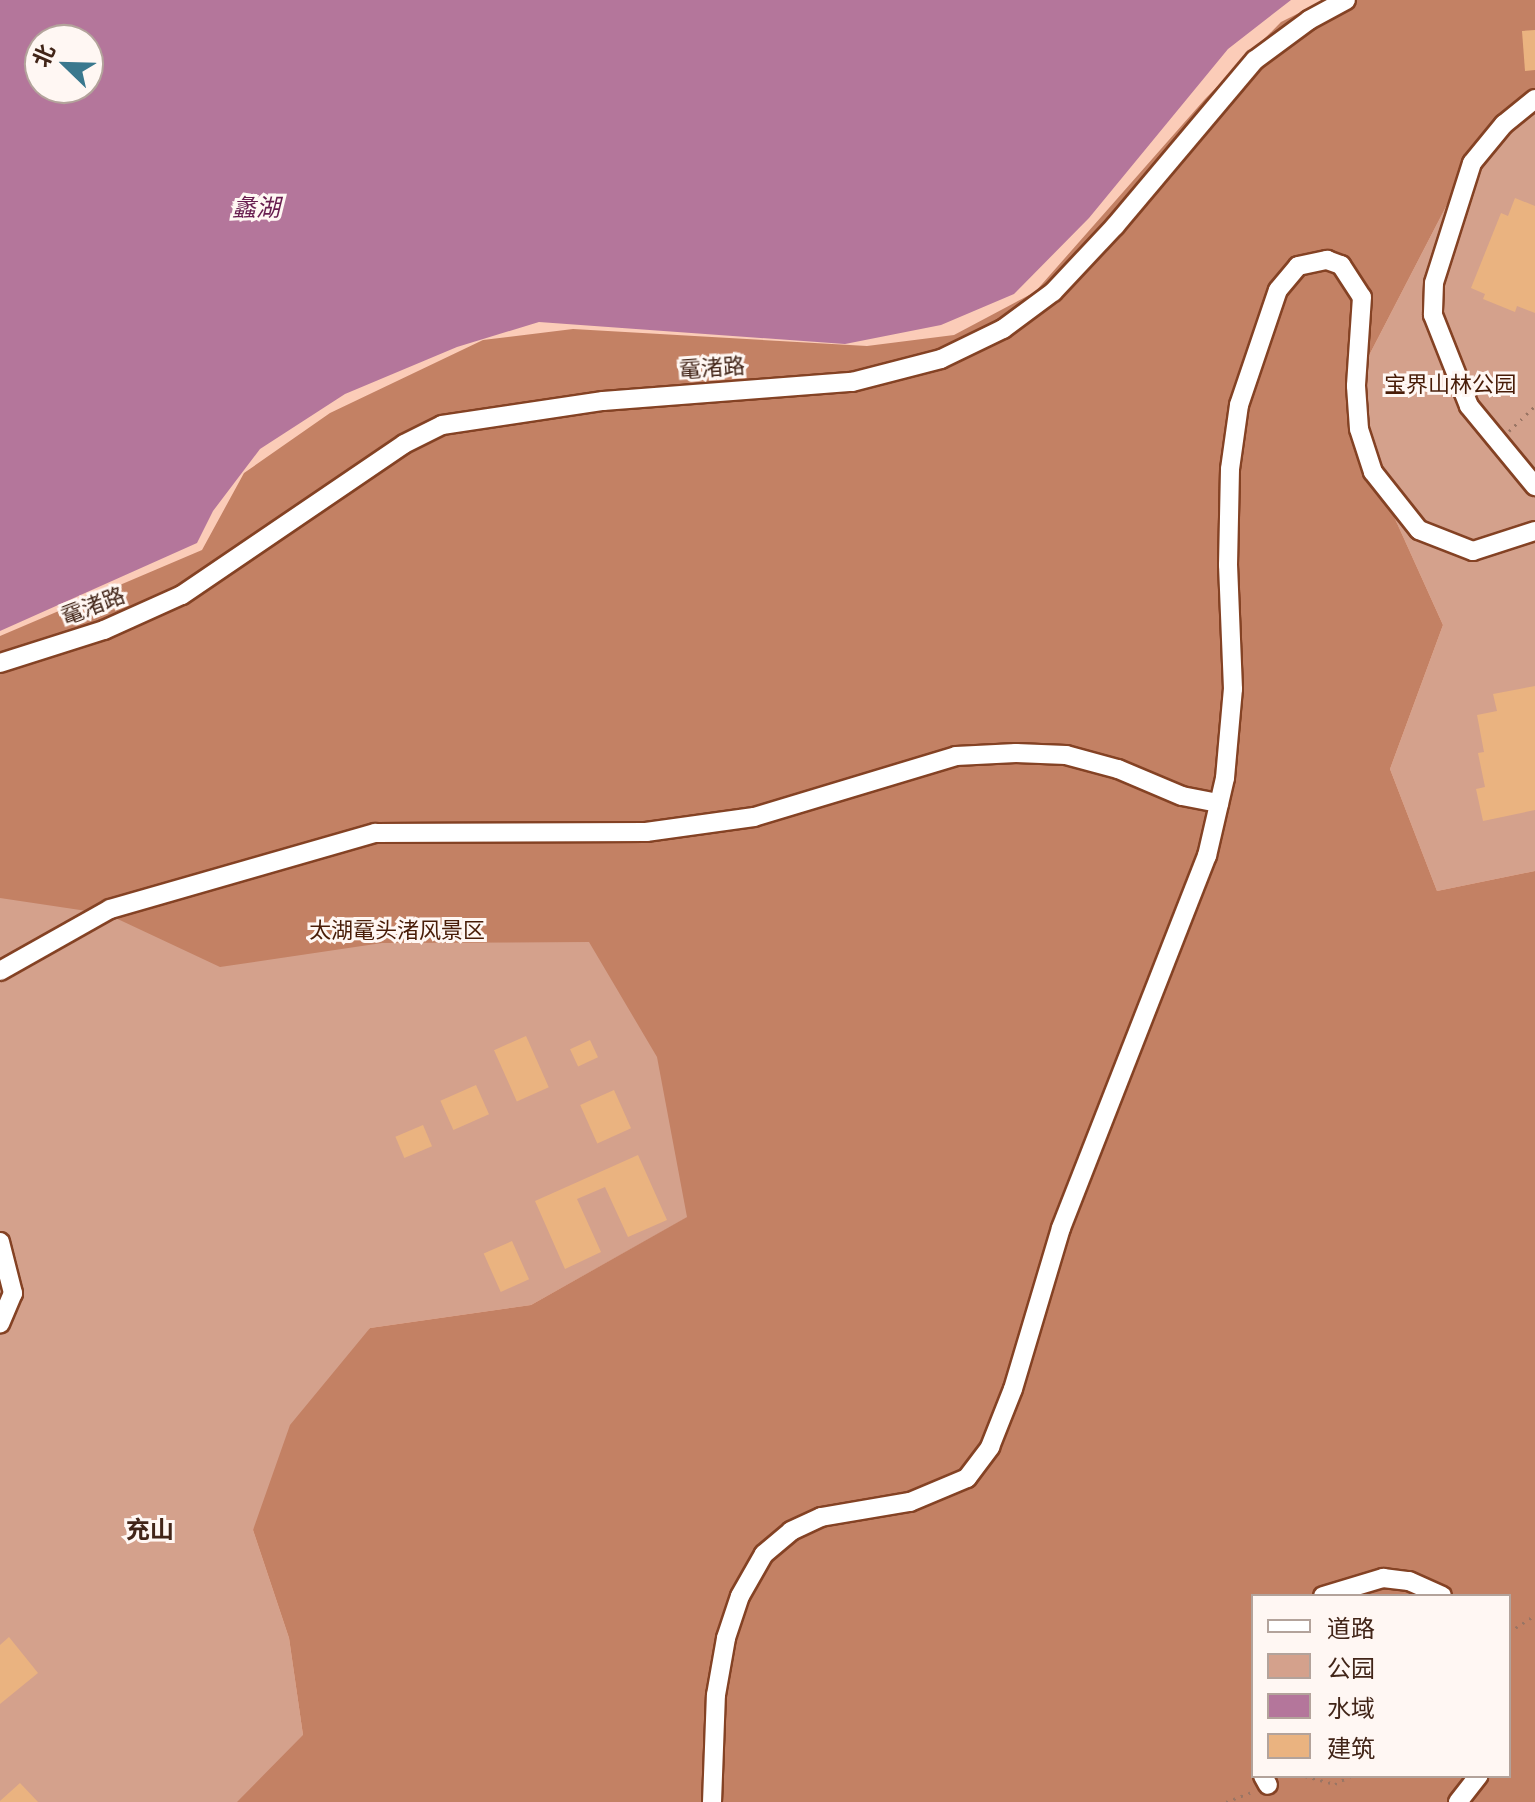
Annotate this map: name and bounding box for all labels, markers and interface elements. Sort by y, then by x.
north arrow [24,24,104,104]
text: 北 [27,40,60,71]
water label: 蠡湖 [232,194,280,222]
street label: 鼋渚路 [678,353,746,383]
park label: 宝界山林公园 [1384,372,1516,398]
street label: 鼋渚路 [57,582,129,630]
park label: 太湖鼋头渚风景区 [309,918,485,944]
district label: 充山 [126,1516,174,1544]
legend [1251,1594,1511,1778]
text: 道路 [1327,1614,1375,1643]
text: 公园 [1327,1654,1375,1683]
text: 水域 [1327,1694,1375,1723]
text: 建筑 [1327,1734,1375,1763]

